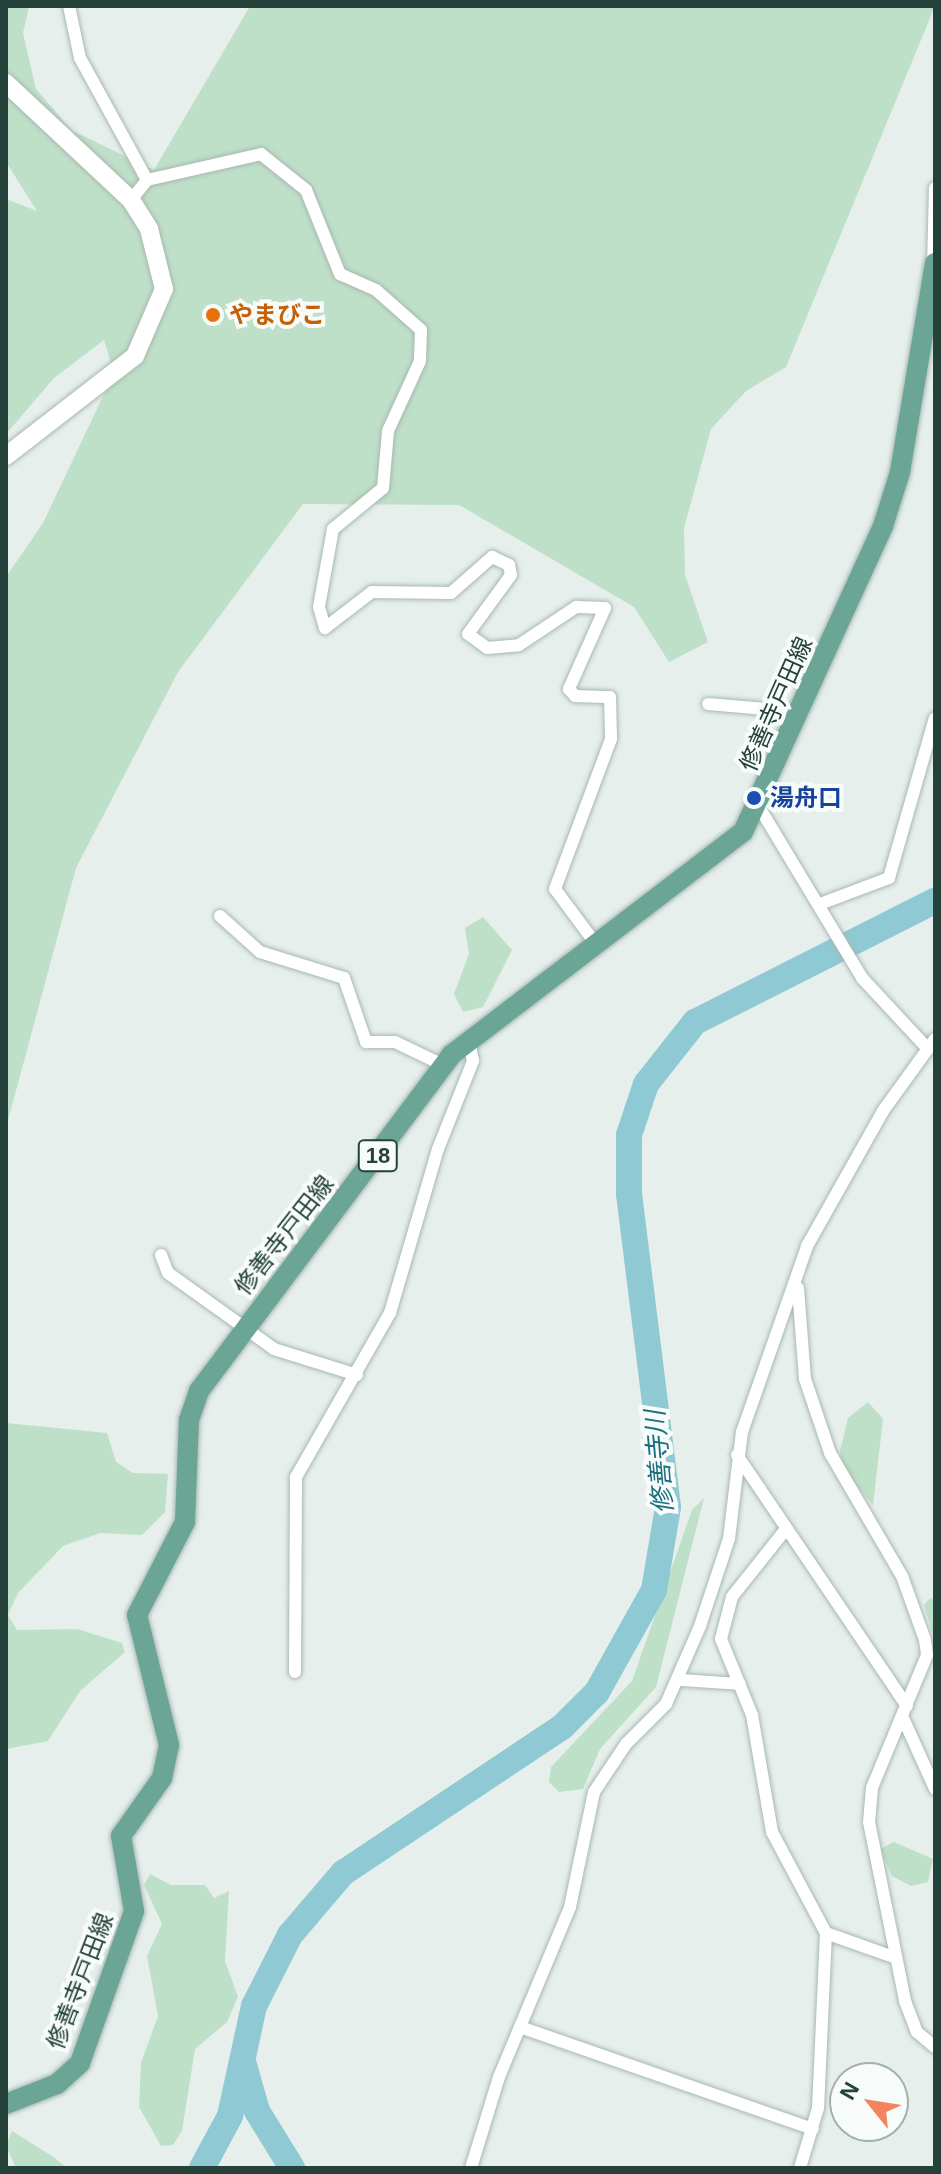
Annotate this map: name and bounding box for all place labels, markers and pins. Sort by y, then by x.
place label: やまびこ [229,301,325,329]
marker: やまびこ [204,306,222,324]
place label: 湯舟口 [770,784,842,812]
marker: 湯舟口 [745,789,763,807]

